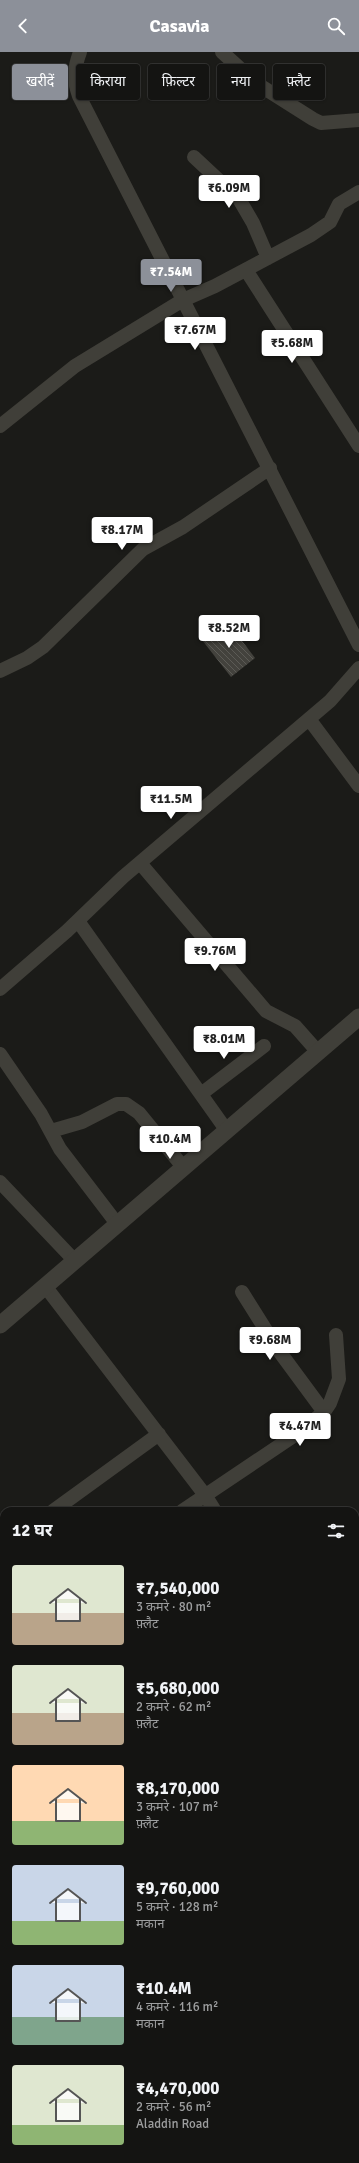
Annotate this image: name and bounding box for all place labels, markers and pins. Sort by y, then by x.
pin: ₹6.09M [196,175,262,209]
pin: ₹7.54M [138,259,204,293]
pin: ₹7.67M [162,317,228,351]
pin: ₹5.68M [259,330,325,364]
pin: ₹8.17M [89,517,155,551]
pin: ₹8.52M [196,615,262,649]
pin: ₹11.5M [138,786,204,820]
pin: ₹9.76M [182,938,248,972]
pin: ₹8.01M [191,1026,257,1060]
pin: ₹10.4M [137,1126,203,1160]
pin: ₹9.68M [237,1327,303,1361]
pin: ₹4.47M [267,1413,333,1447]

